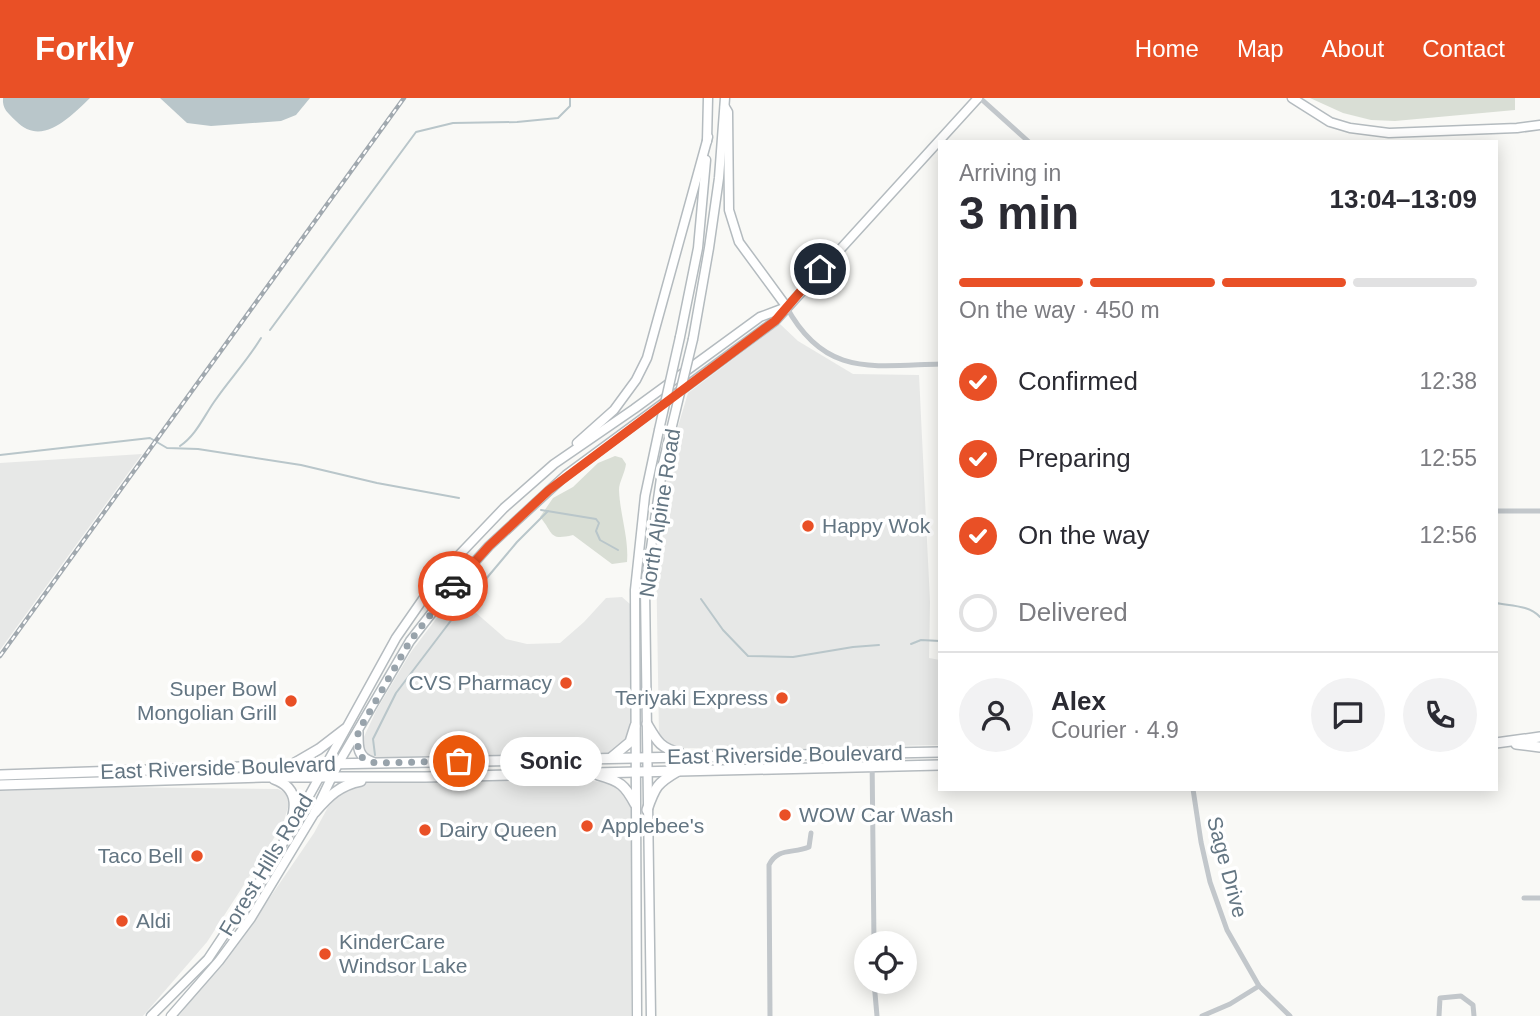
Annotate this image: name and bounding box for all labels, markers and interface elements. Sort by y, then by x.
text: Forkly [35,30,134,67]
text: Home [1135,35,1199,62]
text: Map [1237,35,1284,62]
text: About [1322,35,1384,62]
text: Contact [1422,35,1505,62]
text: Arriving in [959,160,1061,186]
text: 13:04–13:09 [1330,184,1477,214]
text: 3 min [959,187,1079,239]
pin [790,239,850,299]
icon: home [801,250,839,288]
text: On the way · 450 m [959,297,1160,323]
icon: check [959,363,997,401]
text: Confirmed [1018,366,1138,396]
text: 12:38 [1419,368,1477,394]
street label: North Alpine Road [635,427,684,599]
icon: check [959,440,997,478]
text: Preparing [1018,443,1131,473]
text: 12:55 [1419,445,1477,471]
place label: Happy Wok [822,514,931,537]
icon: check [959,517,997,555]
marker: Happy Wok [800,518,816,534]
text: On the way [1018,520,1150,550]
text: 12:56 [1419,522,1477,548]
courier [418,551,488,621]
icon: car [434,567,472,605]
text: Delivered [1018,597,1128,627]
place label: CVS Pharmacy [408,671,552,694]
marker: CVS Pharmacy [558,675,574,691]
place label: Super Bowl Mongolian Grill [137,677,277,724]
button: person [959,678,1033,752]
button: chat [1311,678,1385,752]
button: phone [1403,678,1477,752]
place label: Teriyaki Express [615,686,768,709]
text: Alex [1051,686,1106,716]
marker: Teriyaki Express [774,690,790,706]
marker: Super Bowl Mongolian Grill [283,693,299,709]
text: Courier · 4.9 [1051,717,1179,743]
pin [429,731,489,791]
callout: Sonic [501,736,602,786]
street label: East Riverside Boulevard [667,741,903,768]
icon: bag [440,742,478,780]
text: Sonic [520,748,582,774]
street label: East Riverside Boulevard [100,752,336,783]
street label: Forest Hills Road [214,790,317,940]
place label: WOW Car Wash [799,803,953,826]
marker: WOW Car Wash [777,807,793,823]
place label: Applebee's [601,814,704,837]
street label: Sage Drive [1203,814,1252,920]
place label: Dairy Queen [439,818,557,841]
marker: Applebee's [579,818,595,834]
marker: Dairy Queen [417,822,433,838]
place label: Taco Bell [98,844,183,867]
marker: Taco Bell [189,848,205,864]
place label: Aldi [136,909,171,932]
marker: Aldi [114,913,130,929]
place label: KinderCare Windsor Lake [339,930,467,977]
map controls [854,931,917,994]
button: locate [854,931,917,994]
marker: KinderCare Windsor Lake [317,946,333,962]

